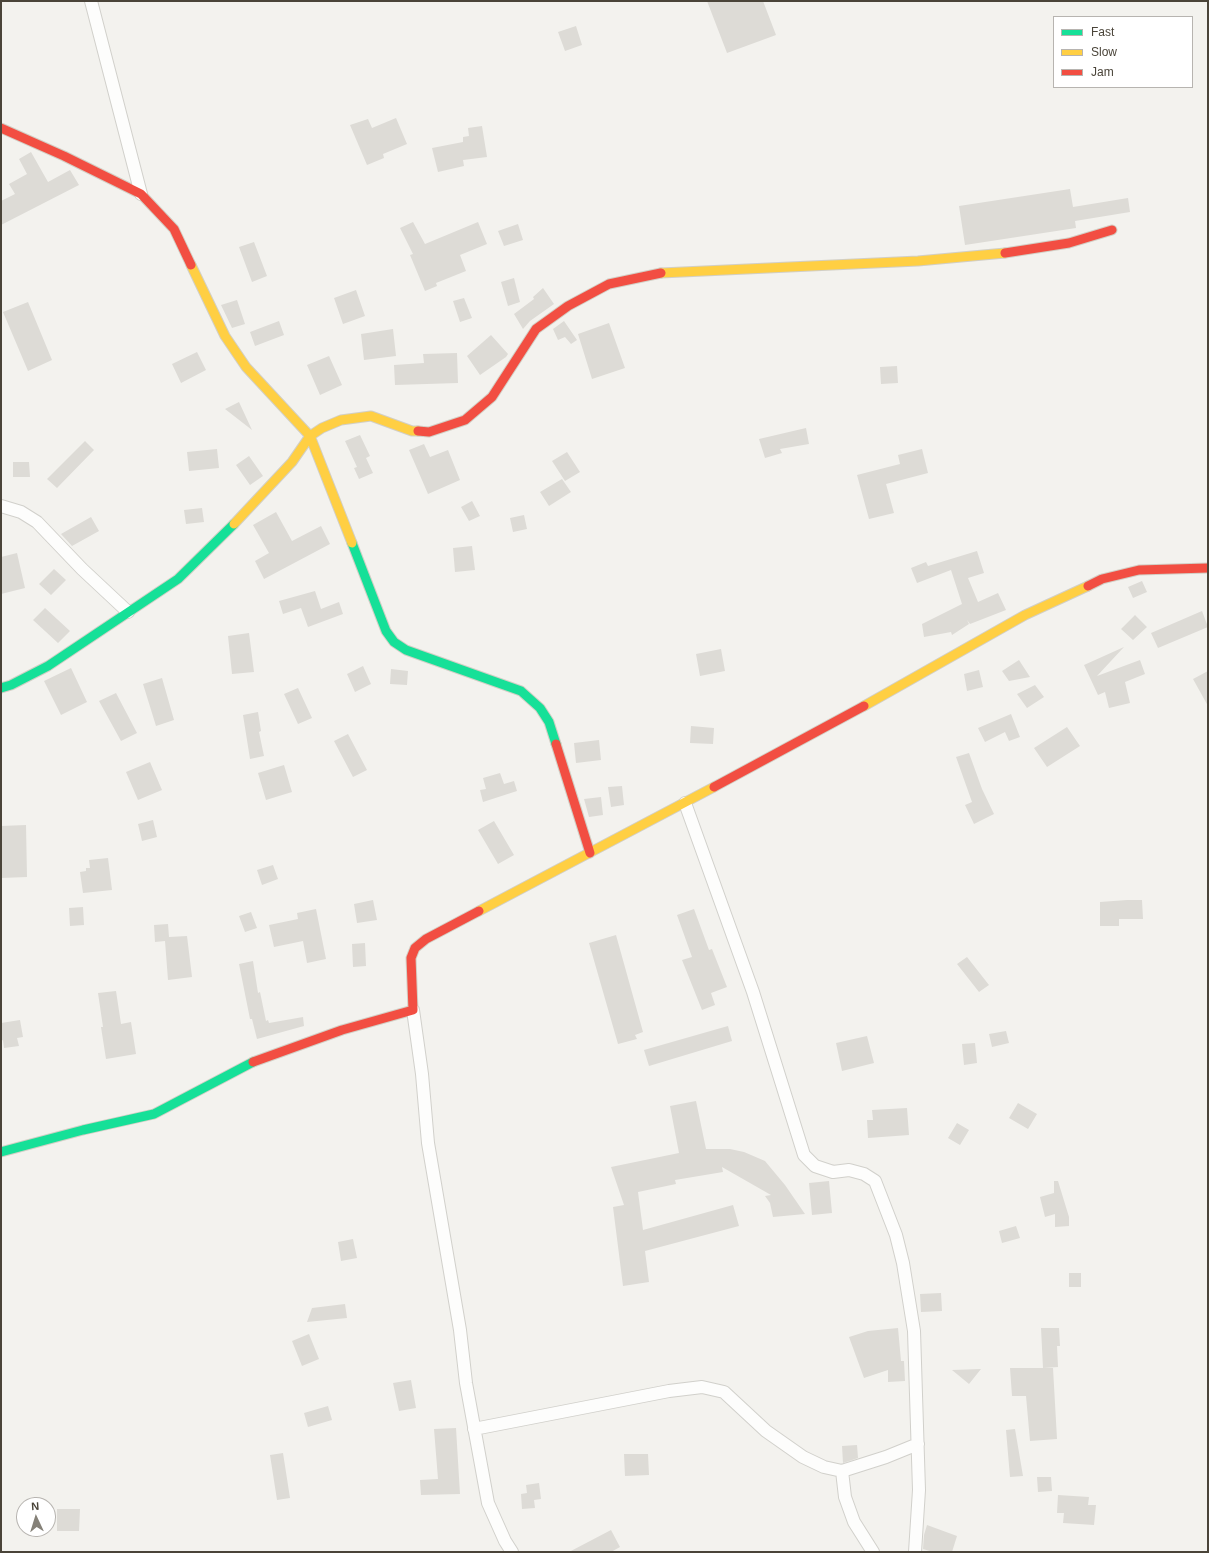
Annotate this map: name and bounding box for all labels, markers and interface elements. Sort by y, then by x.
legend [1053,16,1193,88]
text: Fast [1091,25,1114,39]
text: Slow [1091,45,1117,59]
text: Jam [1091,65,1114,79]
north arrow [16,1497,56,1537]
text: N [31,1500,40,1512]

